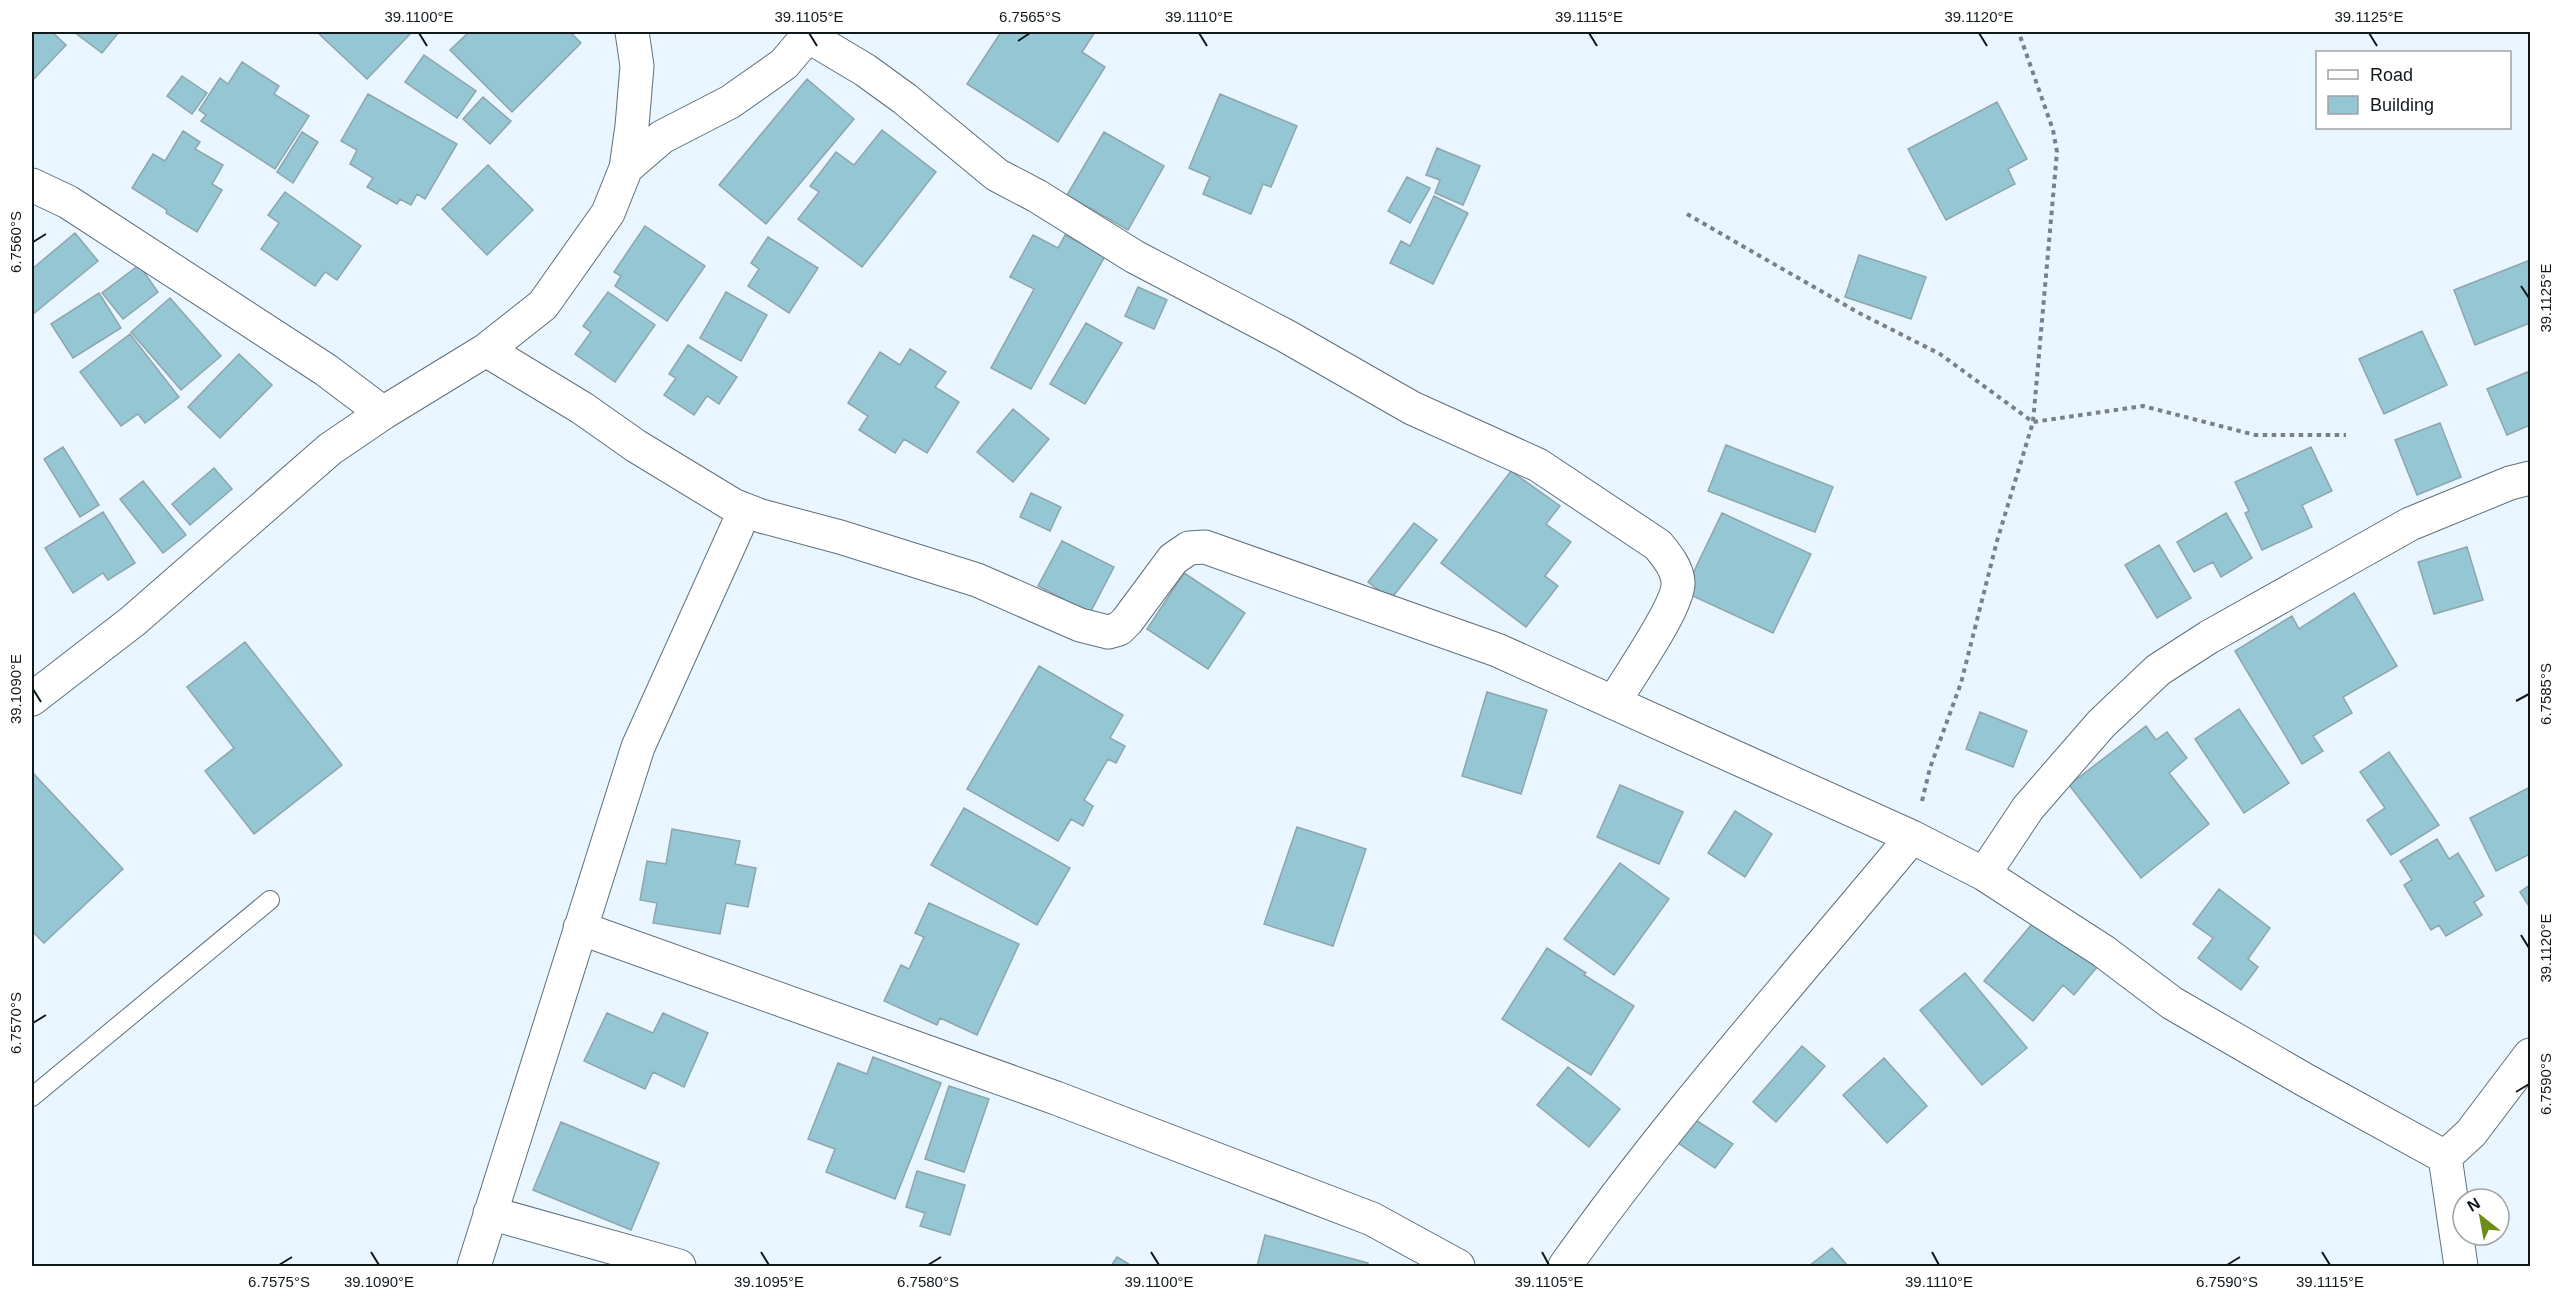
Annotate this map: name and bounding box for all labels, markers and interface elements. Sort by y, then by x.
text: 39.1100°E [384,8,454,25]
text: 39.1105°E [774,8,844,25]
text: 6.7565°S [999,8,1061,25]
text: 39.1110°E [1165,8,1233,25]
text: 39.1115°E [1555,8,1623,25]
text: 39.1120°E [1944,8,2014,25]
text: 39.1125°E [2334,8,2404,25]
legend [2316,51,2511,129]
text: Road [2370,65,2413,85]
text: Building [2370,95,2434,115]
text: 6.7560°S [7,211,24,273]
text: 39.1125°E [2537,263,2554,333]
text: 39.1090°E [7,654,24,724]
text: 6.7585°S [2537,663,2554,725]
text: 39.1120°E [2537,913,2554,983]
text: 6.7570°S [7,992,24,1054]
text: 6.7590°S [2537,1053,2554,1115]
north arrow [2451,1187,2511,1247]
text: N [2464,1194,2483,1215]
text: 6.7575°S [248,1273,310,1290]
text: 39.1090°E [344,1273,414,1290]
text: 39.1095°E [734,1273,804,1290]
text: 6.7580°S [897,1273,959,1290]
text: 39.1100°E [1124,1273,1194,1290]
text: 39.1105°E [1514,1273,1584,1290]
text: 39.1110°E [1905,1273,1973,1290]
text: 6.7590°S [2196,1273,2258,1290]
text: 39.1115°E [2296,1273,2364,1290]

